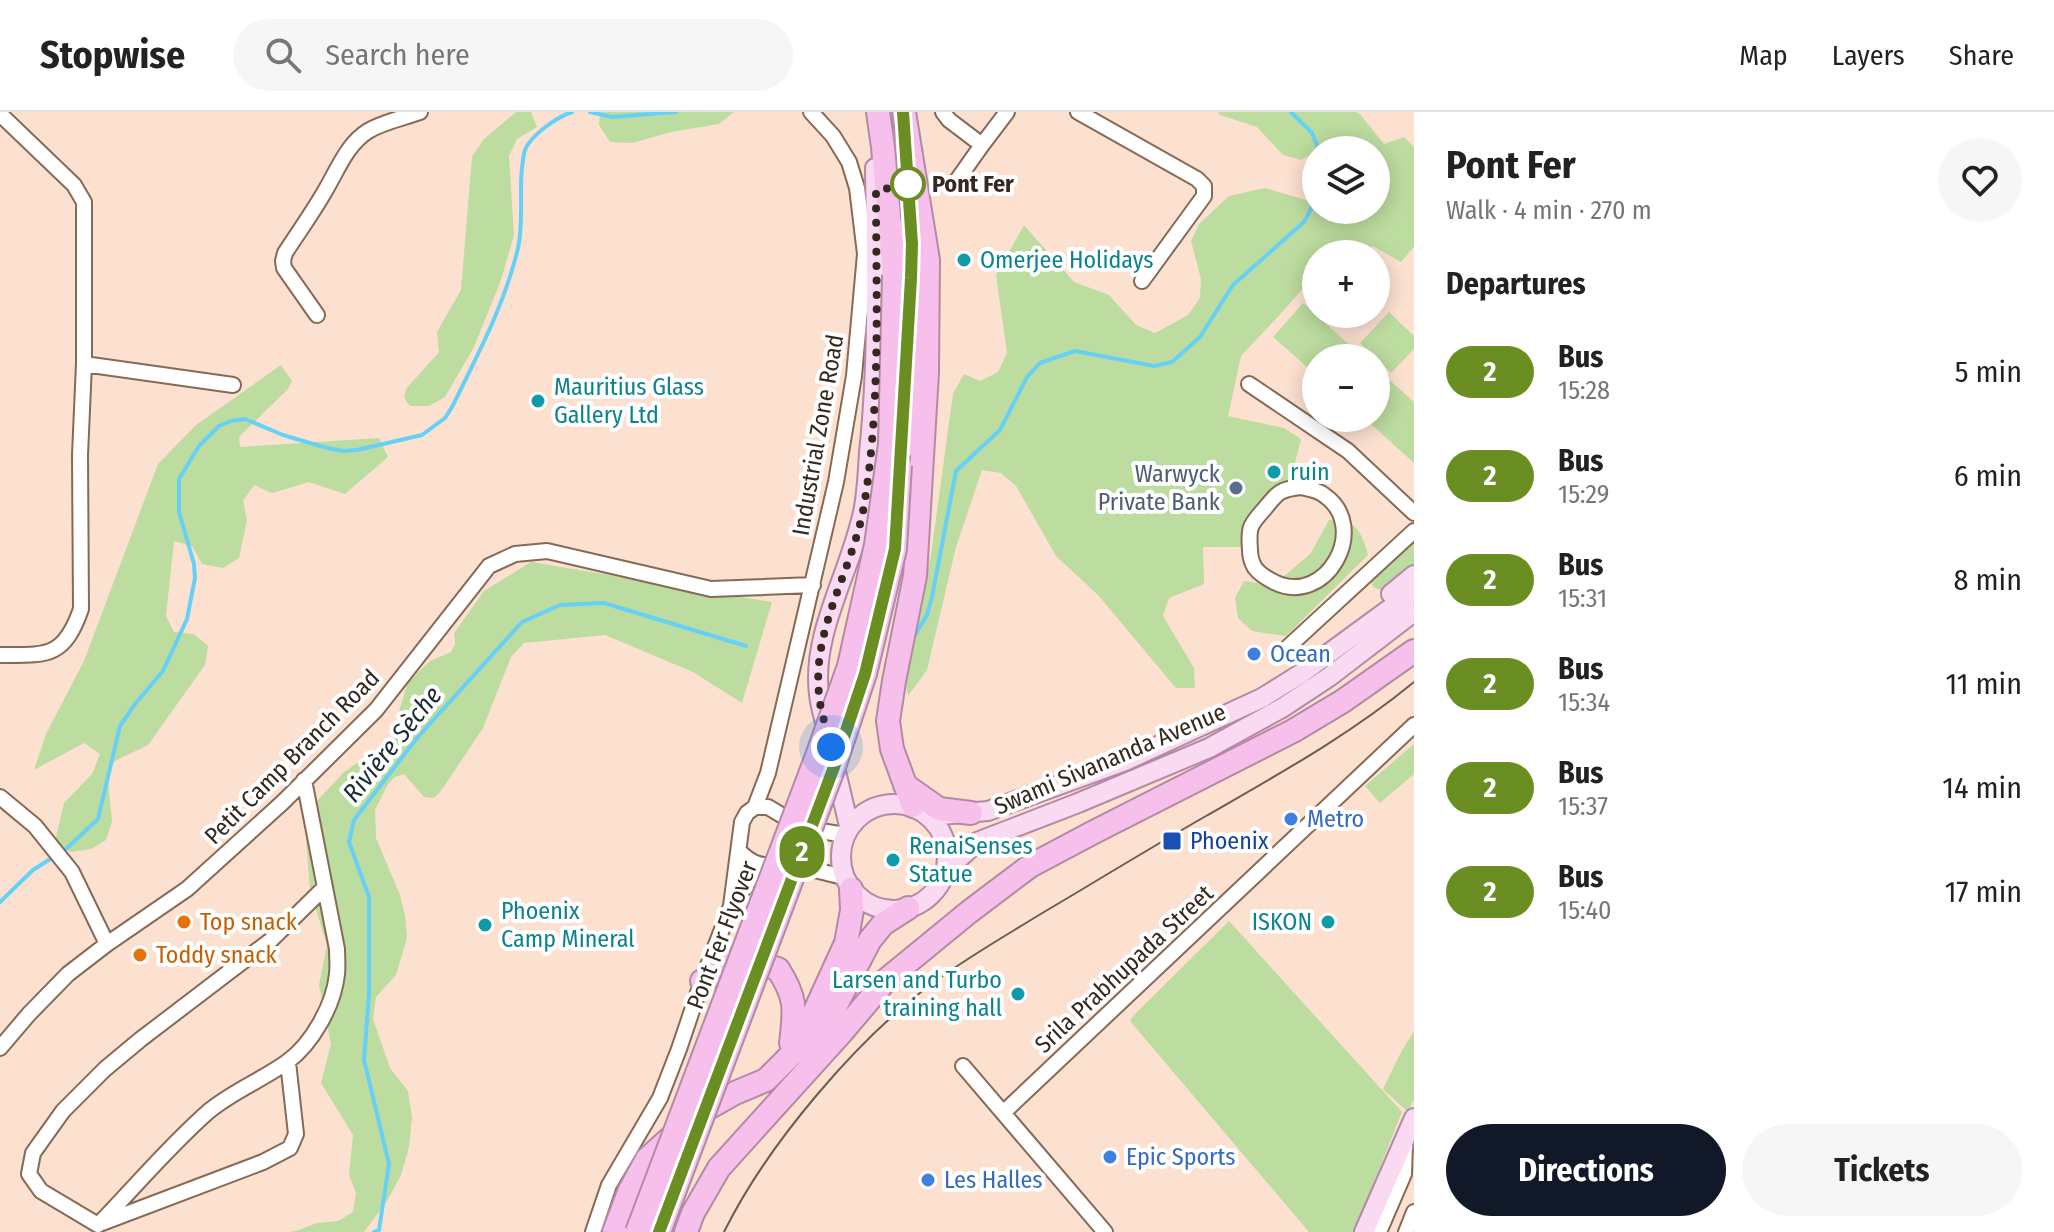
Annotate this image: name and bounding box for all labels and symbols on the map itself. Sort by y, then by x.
marker: Pont Fer [891,167,925,201]
place label: Pont Fer [932,170,1014,198]
place label: Omerjee Holidays [980,246,1154,274]
marker: Omerjee Holidays [955,251,973,269]
street label: Industrial Zone Road [787,332,849,538]
place label: Mauritius Glass Gallery Ltd [554,373,704,429]
marker: Mauritius Glass Gallery Ltd [529,392,547,410]
place label: ruin [1290,458,1330,486]
place label: Warwyck Private Bank [1098,460,1221,516]
marker: ruin [1265,463,1283,481]
marker: Warwyck Private Bank [1227,479,1245,497]
place label: Ocean [1270,640,1331,668]
marker: Ocean [1245,645,1263,663]
street label: Petit Camp Branch Road [199,664,385,850]
water label: Rivière Sèche [336,680,448,808]
street label: Swami Sivananda Avenue [990,698,1230,820]
your location [811,727,851,767]
place label: Metro [1307,805,1364,833]
marker: Metro [1282,810,1300,828]
line badge: 2 [776,826,828,878]
place label: Phoenix [1190,827,1269,855]
marker: Phoenix [1161,830,1183,852]
place label: RenaiSenses Statue [909,832,1033,888]
marker: RenaiSenses Statue [884,851,902,869]
street label: Pont Fer Flyover [681,856,763,1013]
street label: Srila Prabhupada Street [1029,879,1219,1059]
place label: Phoenix Camp Mineral [501,897,635,953]
place label: Top snack [200,908,298,936]
place label: ISKON [1252,908,1312,936]
marker: Top snack [175,913,193,931]
marker: ISKON [1319,913,1337,931]
marker: Phoenix Camp Mineral [476,916,494,934]
place label: Toddy snack [156,941,277,969]
marker: Toddy snack [131,946,149,964]
place label: Larsen and Turbo training hall [832,966,1002,1022]
marker: Larsen and Turbo training hall [1009,985,1027,1003]
place label: Epic Sports [1126,1143,1236,1171]
marker: Epic Sports [1101,1148,1119,1166]
place label: Les Halles [944,1166,1043,1194]
marker: Les Halles [919,1171,937,1189]

